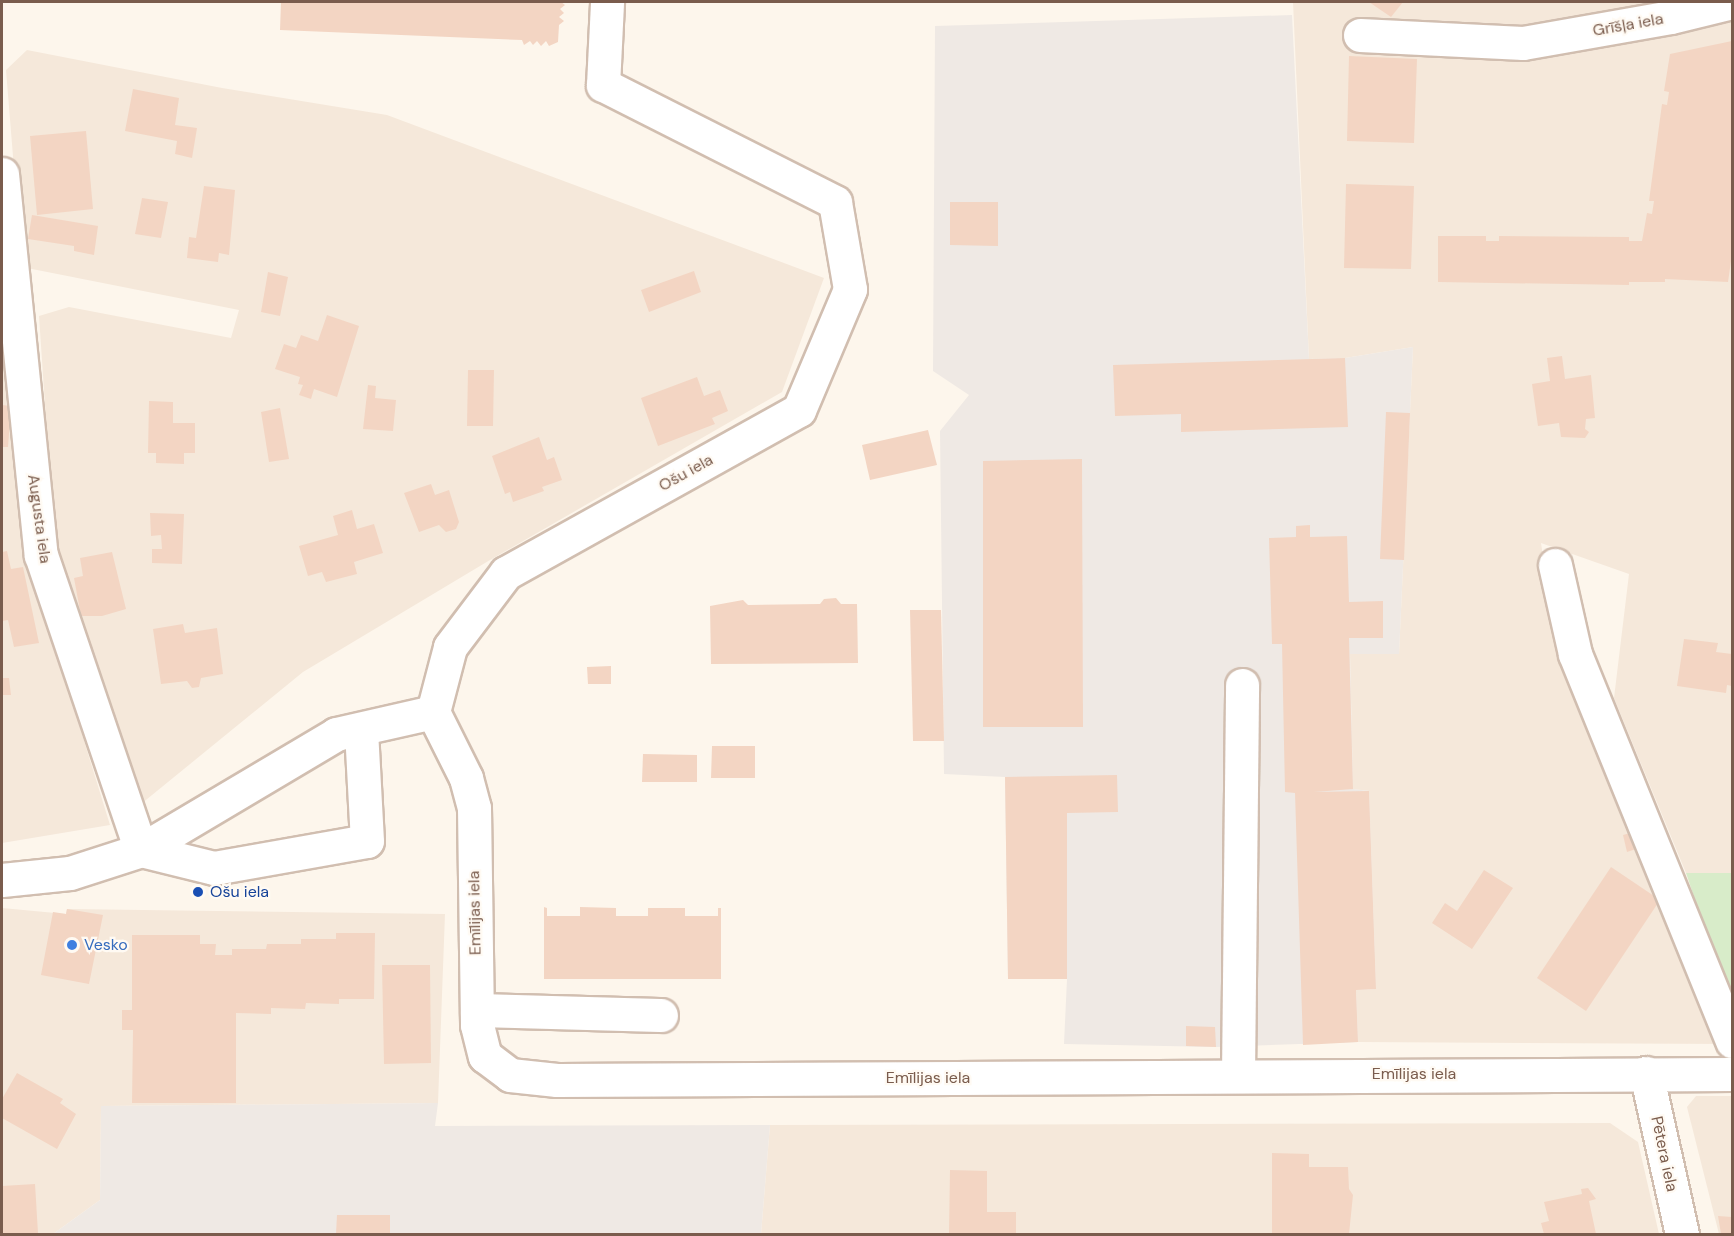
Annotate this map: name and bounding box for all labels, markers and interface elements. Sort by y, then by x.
street label: Grīšļa iela [1591,9,1665,41]
street label: Ošu iela [656,450,716,496]
street label: Augusta iela [23,473,55,565]
street label: Emīlijas iela [465,871,485,955]
place label: Ošu iela [210,882,269,902]
marker: Ošu iela [191,885,205,899]
place label: Vesko [84,935,128,955]
marker: Vesko [65,938,79,952]
street label: Emīlijas iela [1372,1064,1456,1084]
street label: Emīlijas iela [886,1068,970,1088]
street label: Pētera iela [1647,1114,1681,1194]

